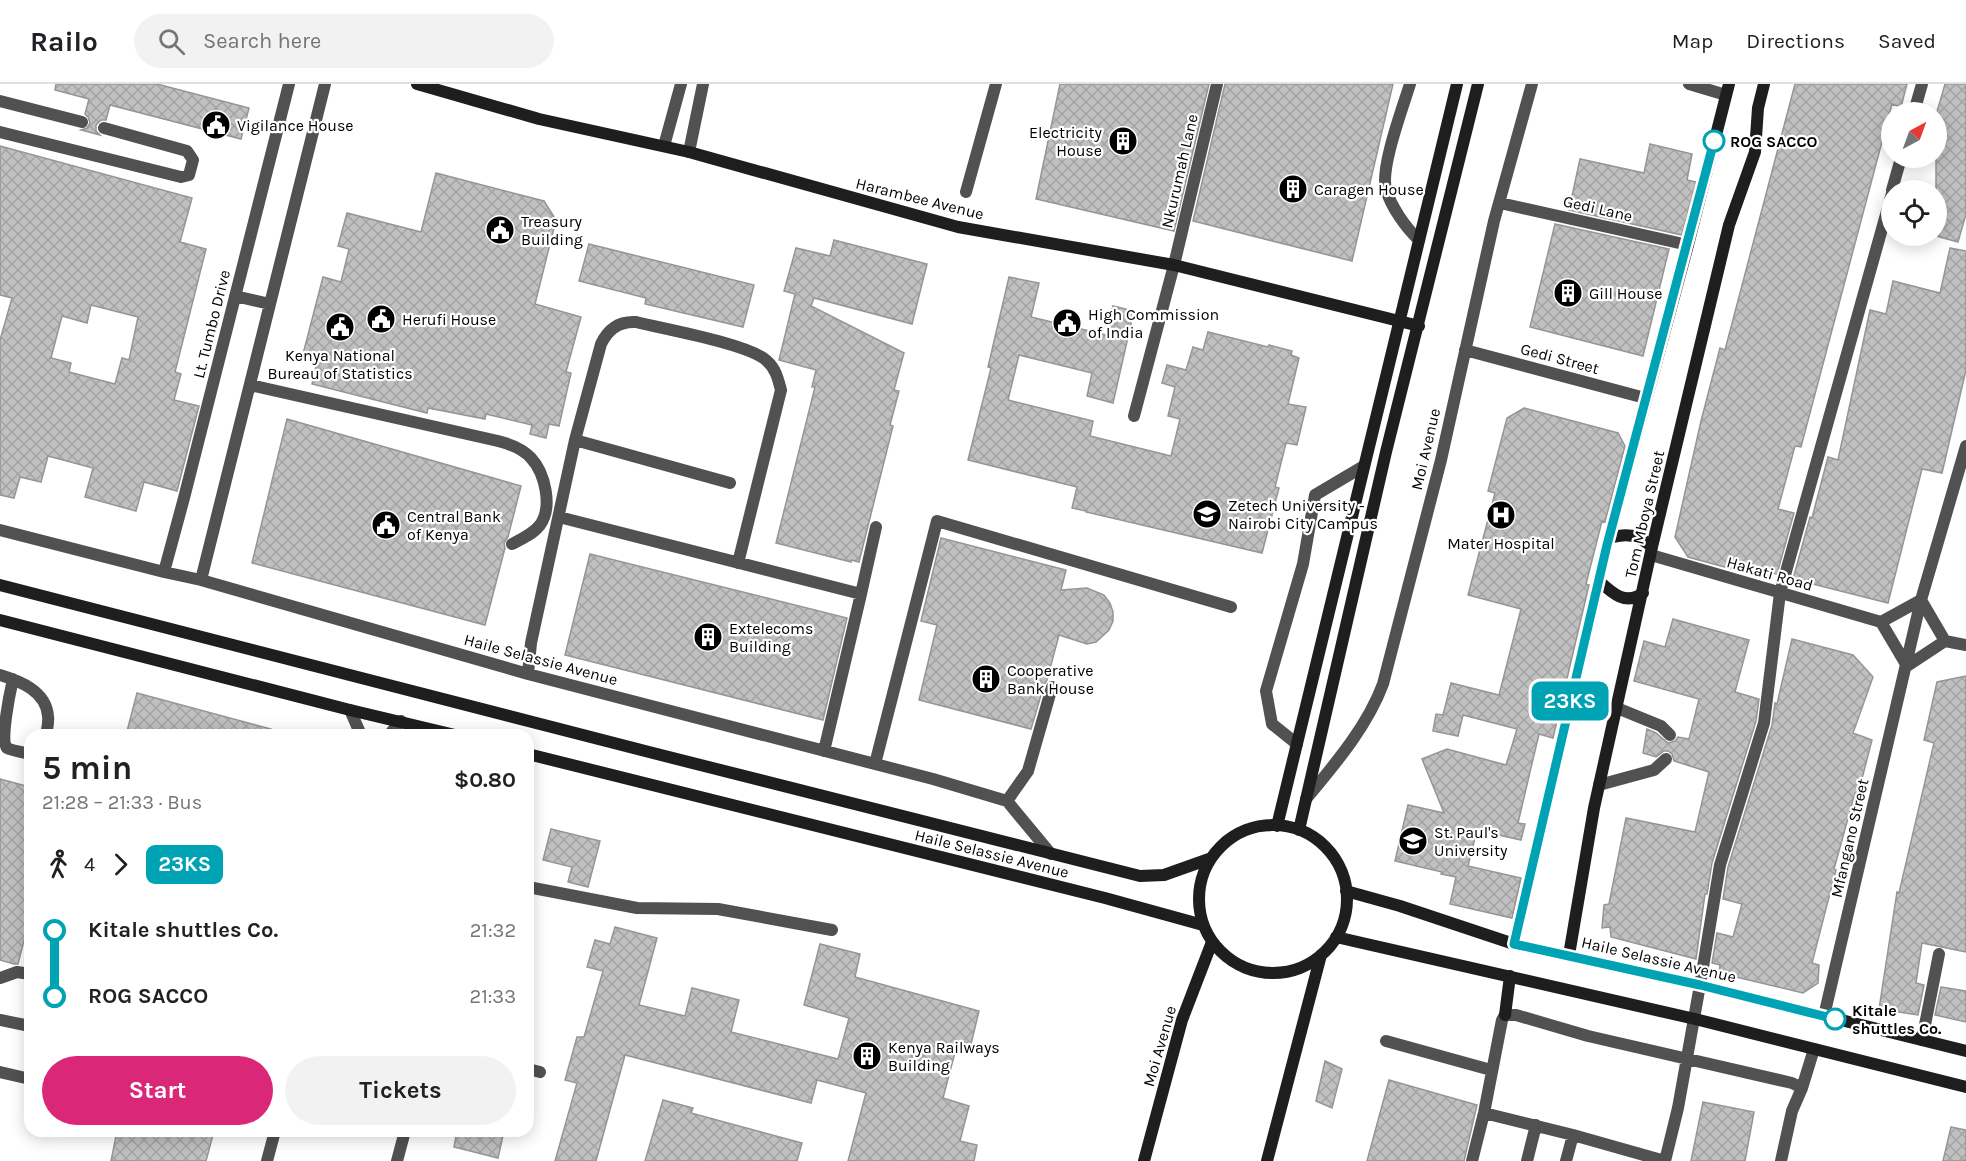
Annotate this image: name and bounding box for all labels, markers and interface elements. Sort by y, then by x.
search box [134,14,554,68]
text: Railo [30,25,98,58]
icon: search [155,25,188,58]
text: Search here [203,28,321,54]
text: Map [1672,29,1713,53]
text: Directions [1746,29,1845,53]
text: Saved [1878,29,1936,53]
north arrow [1881,102,1947,168]
map controls [1881,102,1947,246]
public building icon: Vigilance House [200,109,232,141]
street label: Nkurumah Lane [1157,112,1202,230]
place label: Vigilance House [237,116,354,135]
place label: Electricity House [1029,123,1103,160]
building icon: Electricity House [1107,125,1139,157]
marker: ROG SACCO [1703,130,1725,152]
place label: ROG SACCO [1730,132,1818,151]
street label: Harambee Avenue [854,173,986,224]
building icon: Caragen House [1277,173,1309,205]
place label: Caragen House [1314,180,1424,199]
button: locate [1881,180,1947,246]
street label: Gedi Lane [1561,191,1634,226]
place label: Treasury Building [521,212,583,249]
public building icon: Treasury Building [484,214,516,246]
street label: Lt. Tumbo Drive [189,268,234,380]
building icon: Gill House [1552,277,1584,309]
place label: Gill House [1589,284,1663,303]
public building icon: Herufi House [365,303,397,335]
place label: High Commission of India [1088,305,1219,342]
public building icon: High Commission of India [1051,307,1083,339]
place label: Herufi House [402,310,496,329]
public building icon: Kenya National Bureau of Statistics [324,311,356,343]
street label: Gedi Street [1519,339,1601,378]
place label: Kenya National Bureau of Statistics [267,346,413,383]
street label: Moi Avenue [1407,406,1444,492]
street label: Tom Mboya Street [1621,449,1668,580]
place label: Zetech University - Nairobi City Campus [1228,496,1378,533]
school or university icon: Zetech University - Nairobi City Campus [1191,498,1223,530]
hospital icon: Mater Hospital [1485,499,1517,531]
place label: Central Bank of Kenya [407,507,501,544]
public building icon: Central Bank of Kenya [370,509,402,541]
place label: Mater Hospital [1447,534,1555,553]
street label: Hakati Road [1725,552,1815,595]
place label: Extelecoms Building [729,619,813,656]
building icon: Extelecoms Building [692,621,724,653]
street label: Haile Selassie Avenue [462,630,620,689]
place label: Cooperative Bank House [1007,661,1094,698]
building icon: Cooperative Bank House [970,663,1002,695]
line badge: 23KS [1528,682,1612,720]
text: 23KS [1544,689,1596,713]
text: 5 min [42,749,132,787]
text: $0.80 [454,767,516,793]
street label: Mfangano Street [1827,777,1872,899]
text: 21:28 – 21:33 · Bus [42,791,202,814]
place label: St. Paul's University [1434,823,1508,860]
street label: Haile Selassie Avenue [913,825,1071,882]
school or university icon: St. Paul's University [1397,825,1429,857]
icon: walk [42,848,75,881]
icon: forward [104,848,137,881]
text: 23KS [158,852,211,876]
text: 4 [84,853,95,876]
text: Kitale shuttles Co. [88,917,278,943]
text: 21:32 [470,919,516,942]
street label: Haile Selassie Avenue [1580,932,1738,987]
text: ROG SACCO [88,983,208,1009]
text: 21:33 [470,985,516,1008]
place label: Kitale shuttles Co. [1852,1001,1942,1038]
street label: Moi Avenue [1139,1003,1180,1089]
marker: Kitale shuttles Co. [1824,1008,1846,1030]
place label: Kenya Railways Building [888,1038,1000,1075]
building icon: Kenya Railways Building [851,1040,883,1072]
button: Start [42,1056,273,1125]
button: Tickets [285,1056,516,1125]

